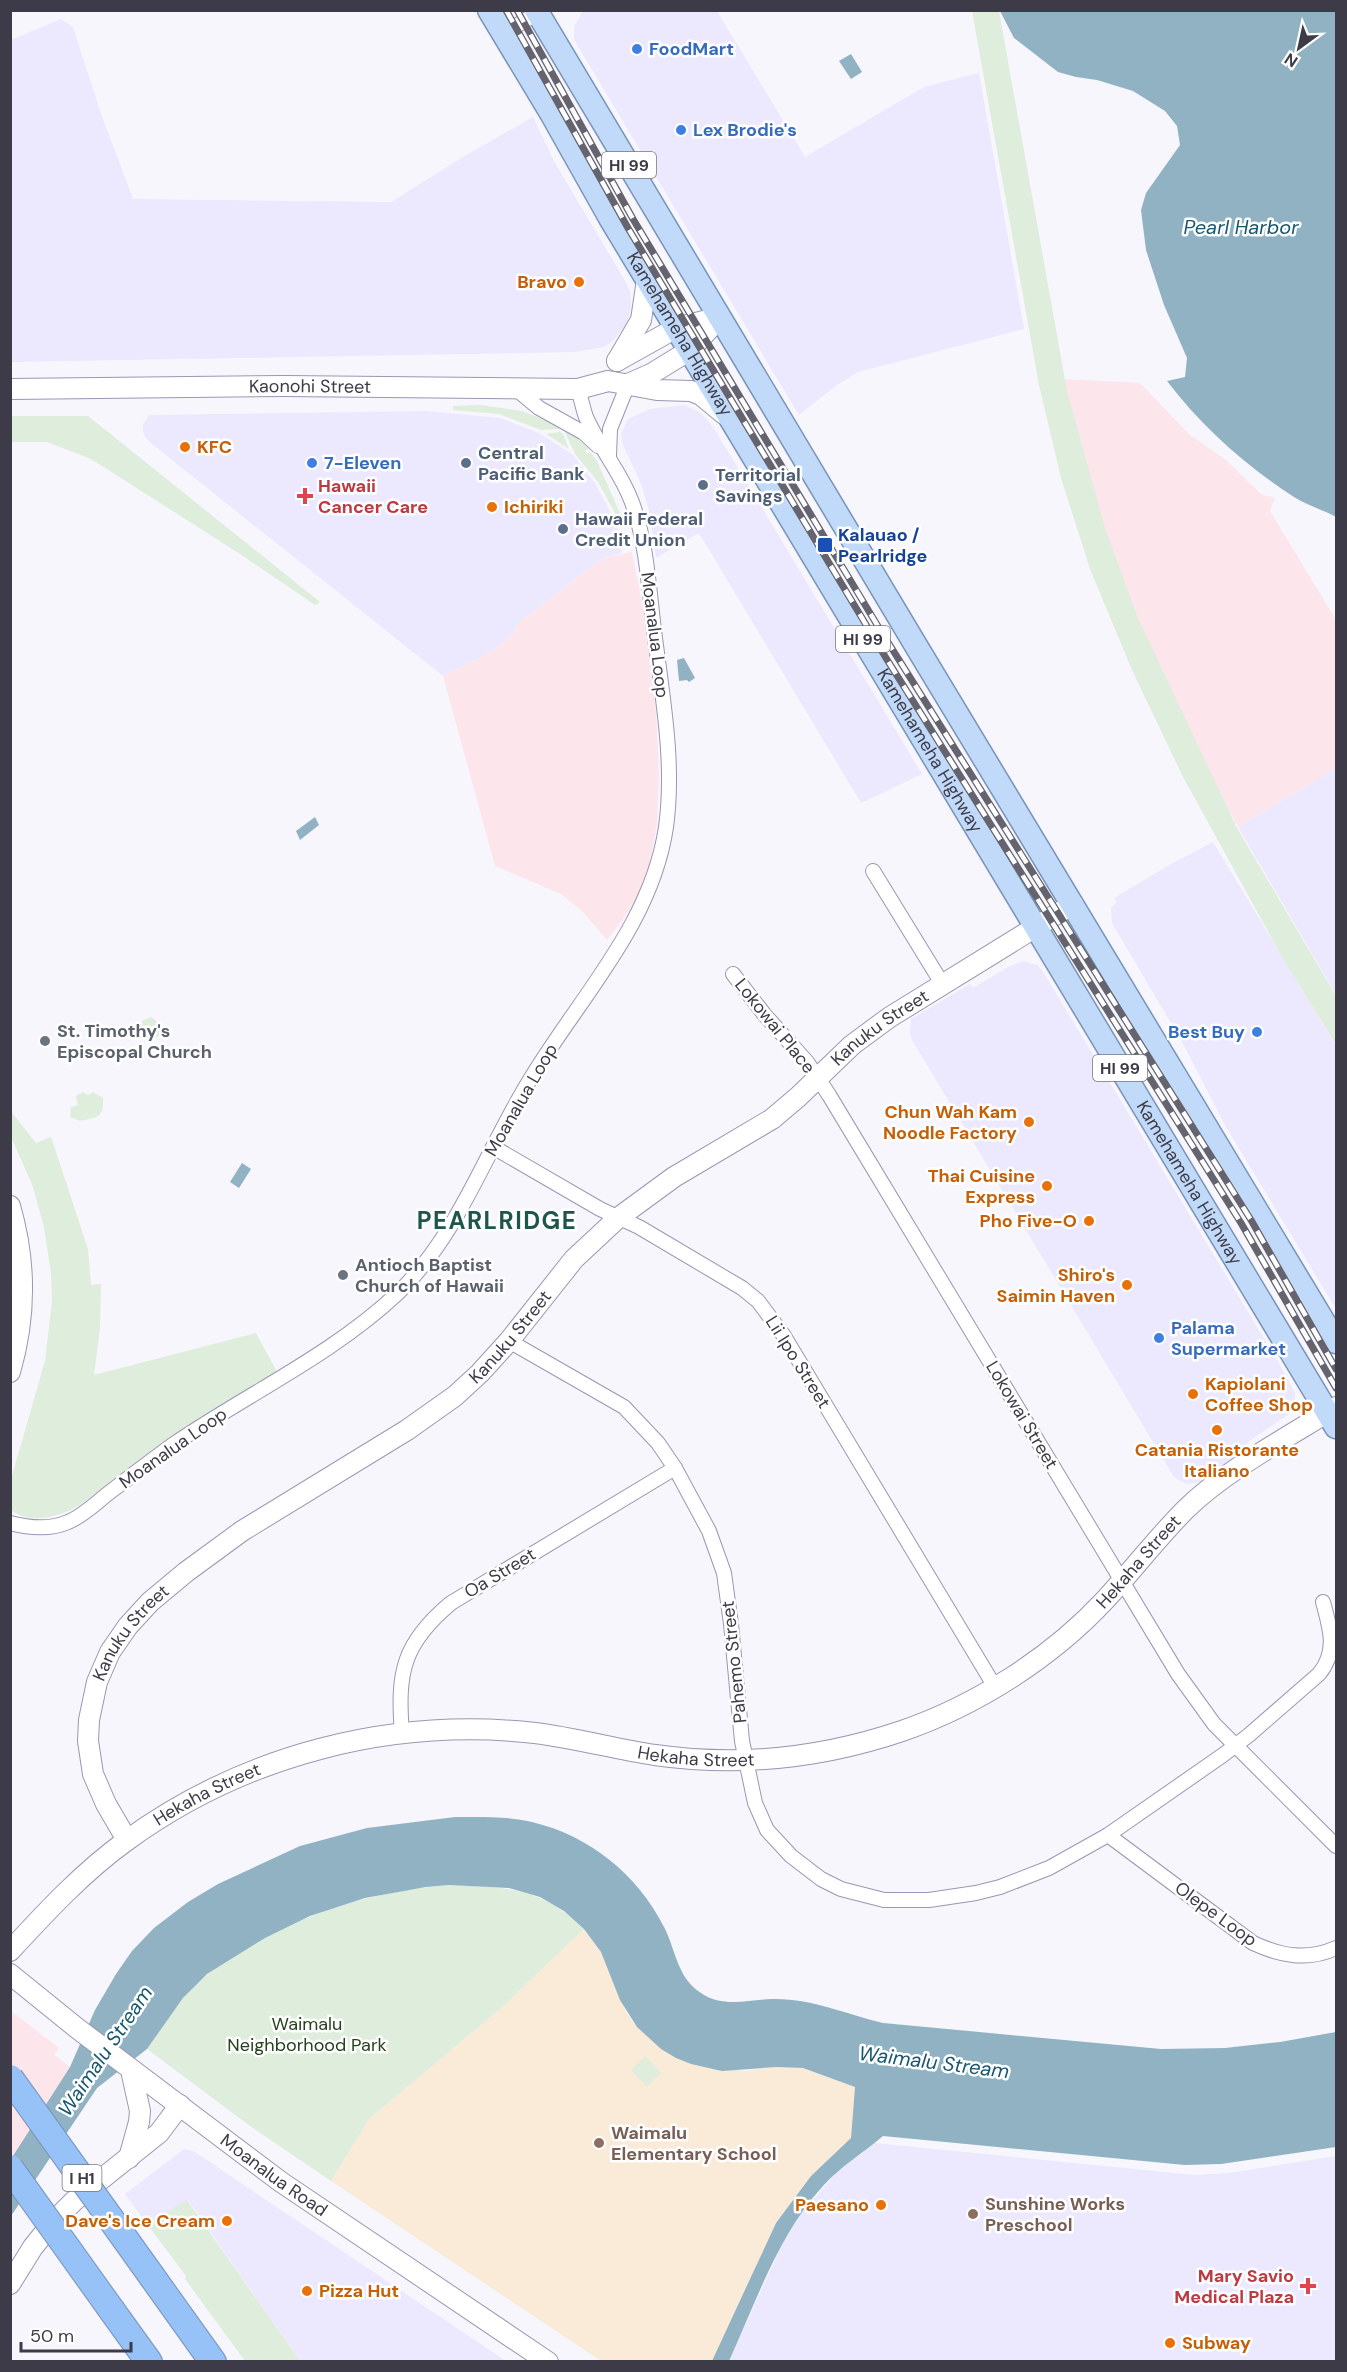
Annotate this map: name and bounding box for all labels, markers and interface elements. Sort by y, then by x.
north arrow [1269,18,1329,78]
place label: FoodMart [649,37,734,61]
marker: FoodMart [630,42,644,56]
text: N [1280,48,1302,72]
place label: Lex Brodie's [693,118,797,142]
marker: Lex Brodie's [674,123,688,137]
road number: HI 99 [602,152,656,178]
water label: Pearl Harbor [1183,214,1299,240]
street label: Kamehameha Highway [621,247,738,421]
place label: Bravo [517,270,567,294]
marker: Bravo [572,275,586,289]
street label: Kaonohi Street [249,374,371,399]
place label: KFC [197,435,232,459]
marker: KFC [178,440,192,454]
place label: Central Pacific Bank [478,441,585,486]
place label: 7-Eleven [324,451,401,475]
marker: 7-Eleven [305,456,319,470]
marker: Central Pacific Bank [459,456,473,470]
place label: Territorial Savings [715,463,801,508]
place label: Hawaii Cancer Care [318,474,428,519]
marker: Territorial Savings [696,478,710,492]
marker: Hawaii Cancer Care [296,487,314,505]
place label: Ichiriki [504,495,564,519]
marker: Ichiriki [485,500,499,514]
place label: Hawaii Federal Credit Union [575,507,703,552]
marker: Hawaii Federal Credit Union [556,522,570,536]
place label: Kalauao / Pearlridge [838,523,928,568]
marker: Kalauao / Pearlridge [816,536,834,554]
street label: Moanalua Loop [635,571,675,699]
road number: HI 99 [836,626,890,652]
street label: Kamehameha Highway [871,664,988,837]
street label: Lokowai Place [729,974,821,1078]
street label: Kanuku Street [826,984,933,1071]
place label: St. Timothy's Episcopal Church [57,1019,212,1064]
place label: Best Buy [1168,1020,1245,1044]
marker: Best Buy [1250,1025,1264,1039]
marker: St. Timothy's Episcopal Church [38,1034,52,1048]
street label: Moanalua Loop [479,1039,563,1161]
road number: HI 99 [1093,1055,1147,1081]
street label: Kamehameha Highway [1131,1096,1248,1269]
place label: Chun Wah Kam Noodle Factory [883,1100,1017,1145]
marker: Chun Wah Kam Noodle Factory [1022,1115,1036,1129]
place label: Thai Cuisine Express [928,1164,1035,1209]
marker: Thai Cuisine Express [1040,1179,1054,1193]
district label: PEARLRIDGE [417,1205,577,1236]
place label: Pho Five-O [980,1209,1077,1233]
marker: Pho Five-O [1082,1214,1096,1228]
place label: Antioch Baptist Church of Hawaii [355,1253,504,1298]
place label: Shiro's Saimin Haven [997,1263,1115,1308]
marker: Antioch Baptist Church of Hawaii [336,1268,350,1282]
marker: Shiro's Saimin Haven [1120,1278,1134,1292]
street label: Kanuku Street [464,1285,557,1389]
street label: Lii Ipo Street [760,1311,836,1413]
place label: Palama Supermarket [1171,1316,1286,1361]
marker: Palama Supermarket [1152,1331,1166,1345]
street label: Lokowai Street [980,1357,1064,1473]
place label: Kapiolani Coffee Shop [1205,1372,1313,1417]
marker: Kapiolani Coffee Shop [1186,1387,1200,1401]
street label: Moanalua Loop [114,1402,232,1494]
marker: Catania Ristorante Italiano [1210,1423,1224,1437]
place label: Catania Ristorante Italiano [1135,1438,1299,1483]
street label: Hekaha Street [1091,1510,1186,1614]
street label: Oa Street [460,1542,540,1604]
street label: Kanuku Street [87,1579,174,1685]
street label: Pahemo Street [716,1600,752,1724]
street label: Hekaha Street [636,1740,755,1772]
street label: Hekaha Street [149,1757,264,1831]
street label: Olepe Loop [1170,1876,1262,1952]
water label: Waimalu Stream [52,1981,158,2121]
park label: Waimalu Neighborhood Park [227,2012,387,2057]
water label: Waimalu Stream [857,2040,1011,2084]
place label: Waimalu Elementary School [611,2121,777,2166]
street label: Moanalua Road [215,2128,332,2222]
marker: Waimalu Elementary School [592,2136,606,2150]
road number: I H1 [62,2165,101,2191]
place label: Sunshine Works Preschool [985,2192,1125,2237]
place label: Paesano [795,2193,869,2217]
marker: Paesano [874,2198,888,2212]
marker: Sunshine Works Preschool [966,2207,980,2221]
place label: Dave's Ice Cream [65,2209,215,2233]
marker: Dave's Ice Cream [220,2214,234,2228]
place label: Mary Savio Medical Plaza [1174,2264,1294,2309]
marker: Mary Savio Medical Plaza [1299,2277,1317,2295]
place label: Pizza Hut [319,2279,399,2303]
marker: Pizza Hut [300,2284,314,2298]
scale bar [21,2315,130,2353]
text: 50 m [30,2324,74,2348]
place label: Subway [1182,2331,1251,2355]
marker: Subway [1163,2336,1177,2350]

